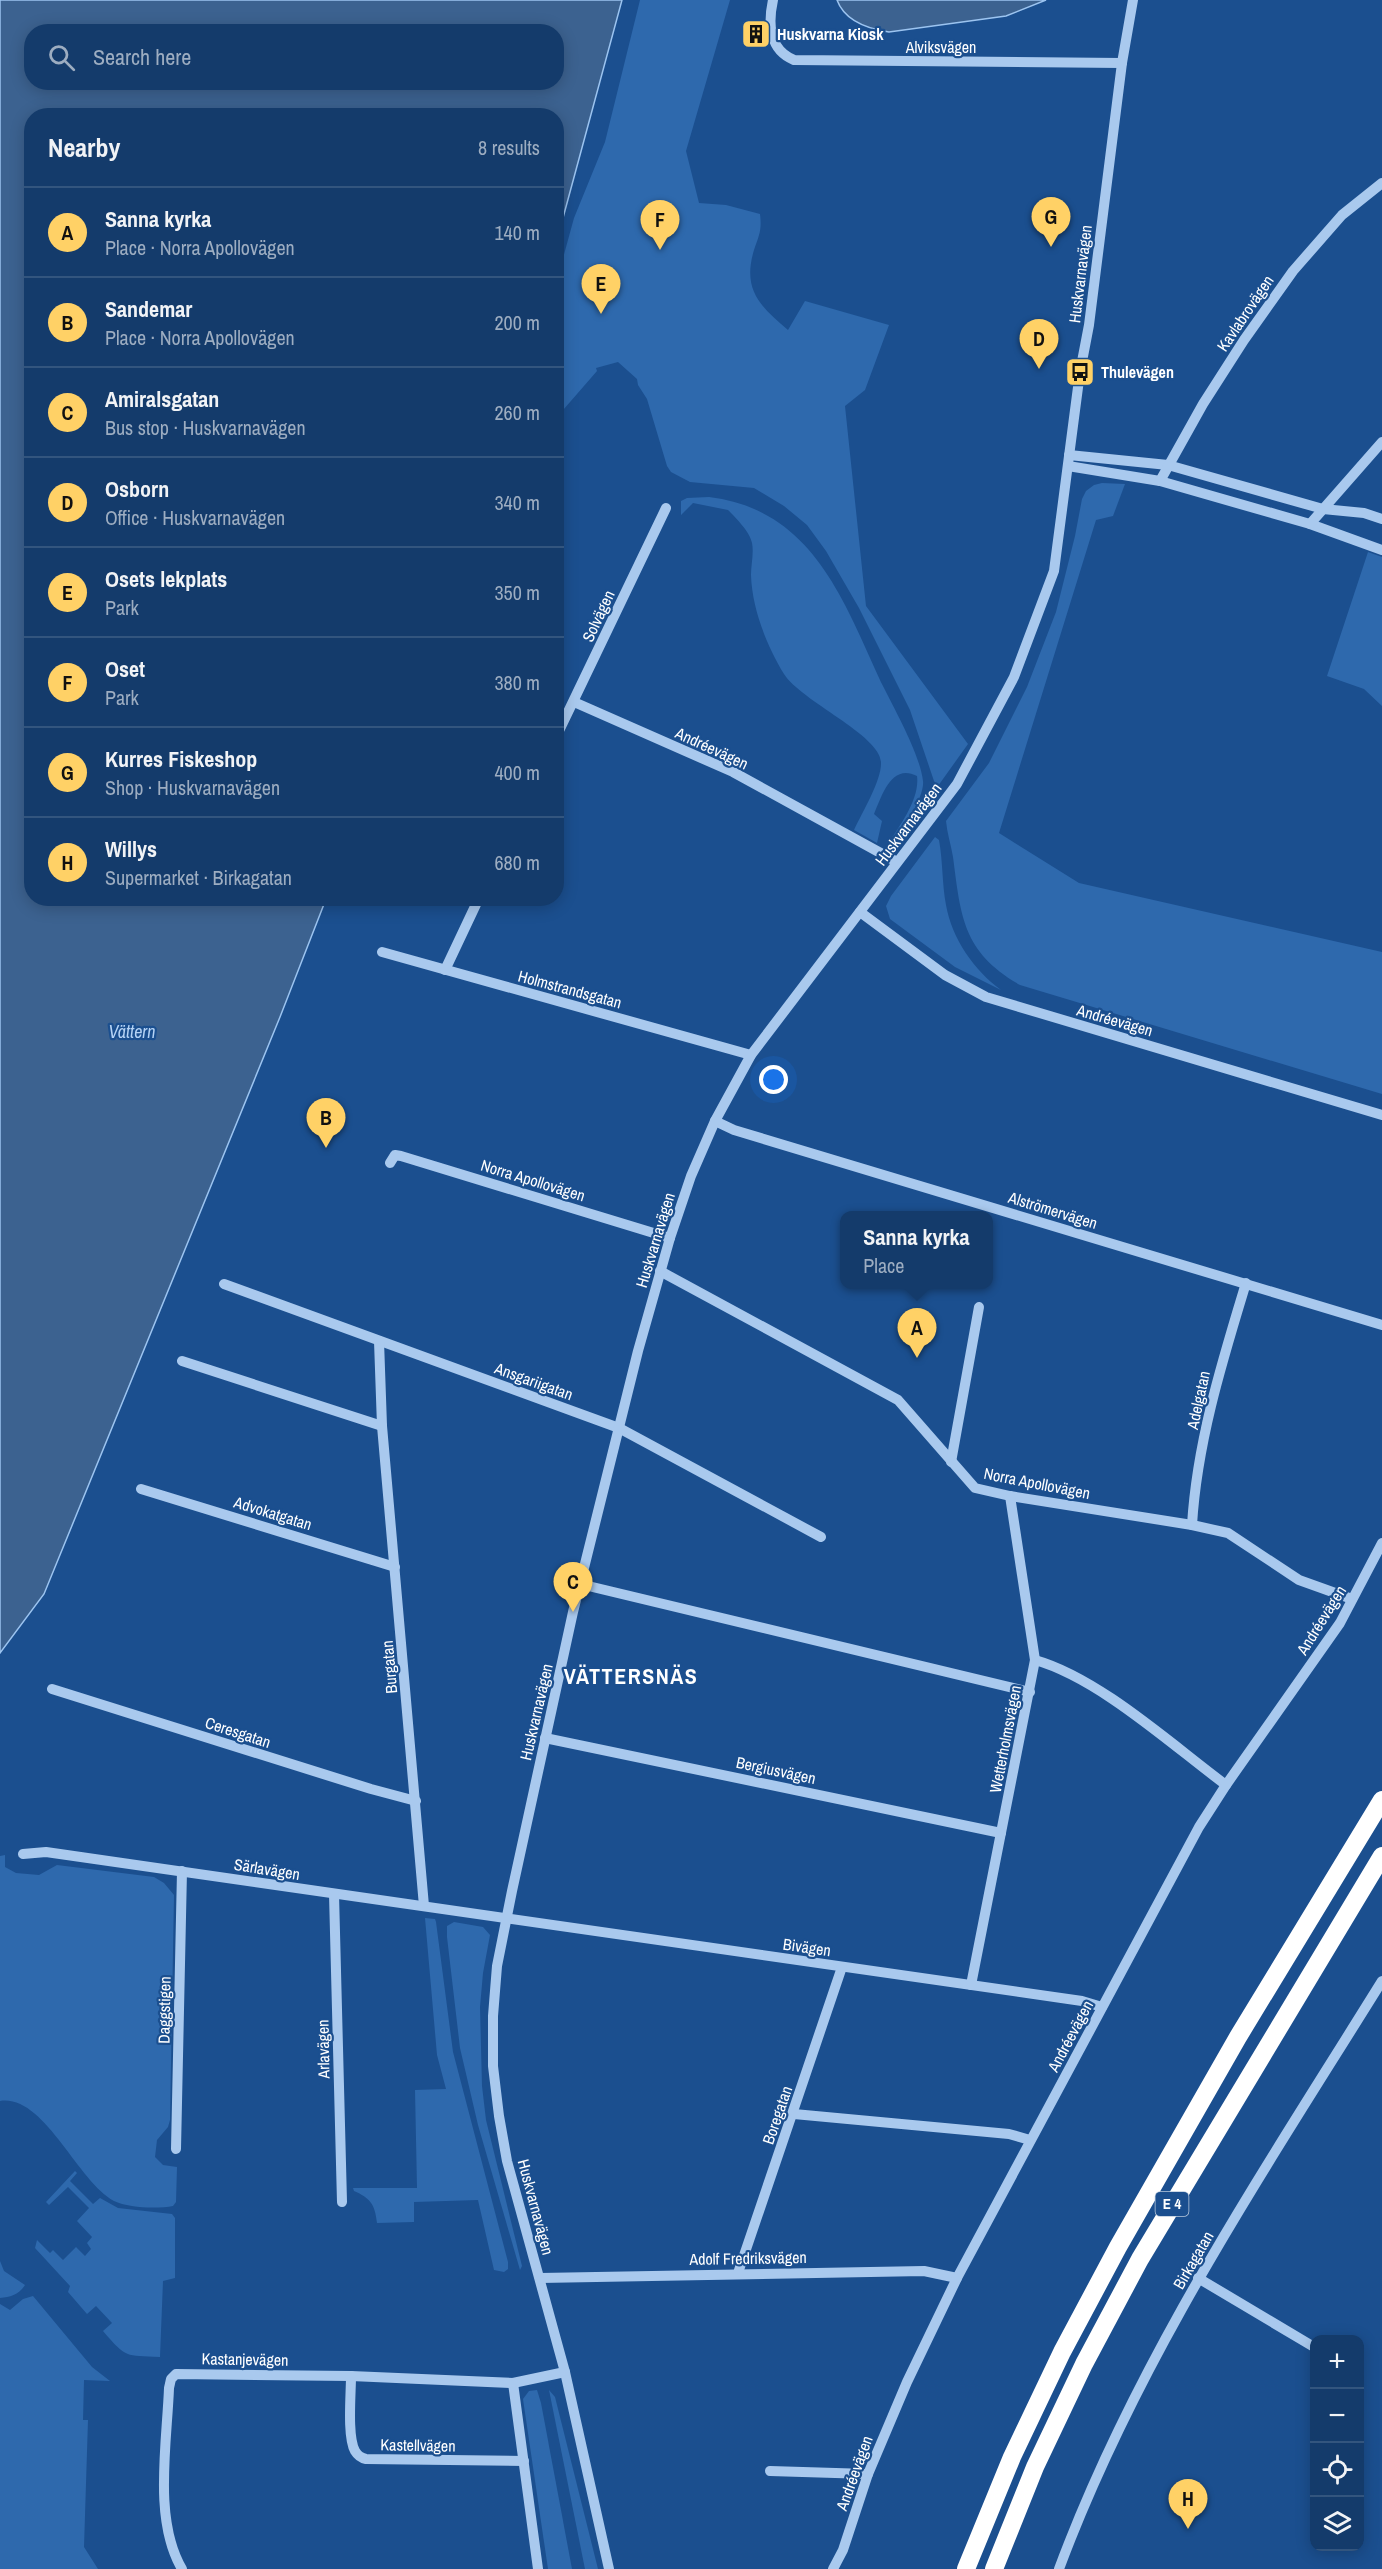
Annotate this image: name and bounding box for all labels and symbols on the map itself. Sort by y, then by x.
building icon: Huskvarna Kiosk [740,18,772,50]
place label: Huskvarna Kiosk [777,23,884,45]
street label: Alviksvägen [905,36,976,58]
pin: G [1032,198,1070,247]
pin: F [640,200,680,250]
street label: Huskvarnavägen [1063,224,1097,324]
pin: E [582,264,620,314]
street label: Kavlabrovägen [1211,271,1279,355]
pin: D [1020,320,1058,369]
bus stop icon: Thulevägen [1064,356,1096,388]
place label: Thulevägen [1101,361,1174,383]
street label: Solvägen [576,587,620,645]
street label: Andréevägen [671,721,752,774]
street label: Huskvarnavägen [870,778,946,870]
street label: Holmstrandsgatan [516,965,624,1013]
street label: Andréevägen [1073,998,1156,1041]
water label: Vättern [109,1019,155,1044]
your location [759,1065,788,1094]
pin: B [306,1098,346,1148]
street label: Norra Apollovägen [478,1154,588,1206]
street label: Alströmervägen [1005,1186,1100,1234]
street label: Huskvarnavägen [630,1190,680,1290]
pin: A [898,1308,936,1358]
street label: Ansgariigatan [491,1356,576,1405]
street label: Adelgatan [1181,1369,1215,1432]
street label: Norra Apollovägen [982,1462,1092,1504]
street label: Advokatgatan [230,1490,315,1535]
pin: C [554,1562,592,1612]
street label: Andréevägen [1290,1581,1351,1660]
street label: Burgatan [376,1640,402,1694]
district label: VÄTTERSNÄS [564,1661,698,1691]
street label: Huskvarnavägen [514,1662,558,1762]
street label: Wetterholmsvägen [984,1683,1026,1795]
street label: Ceresgatan [202,1711,274,1753]
street label: Bergiusvägen [734,1751,818,1789]
street label: Särlavägen [233,1853,301,1885]
street label: Bivägen [782,1933,832,1961]
street label: Daggstigen [152,1976,176,2044]
street label: Andréevägen [1041,1996,1098,2077]
street label: Arlavägen [311,2019,335,2080]
street label: Boregatan [757,2083,797,2147]
street label: Huskvarnavägen [513,2157,559,2257]
road number: E 4 [1156,2192,1188,2216]
street label: Birkagatan [1168,2227,1218,2293]
street label: Adolf Fredriksvägen [688,2246,807,2270]
street label: Kastanjevägen [201,2347,289,2371]
street label: Kastellvägen [380,2433,456,2457]
street label: Andréevägen [830,2433,878,2514]
pin: H [1168,2480,1208,2529]

